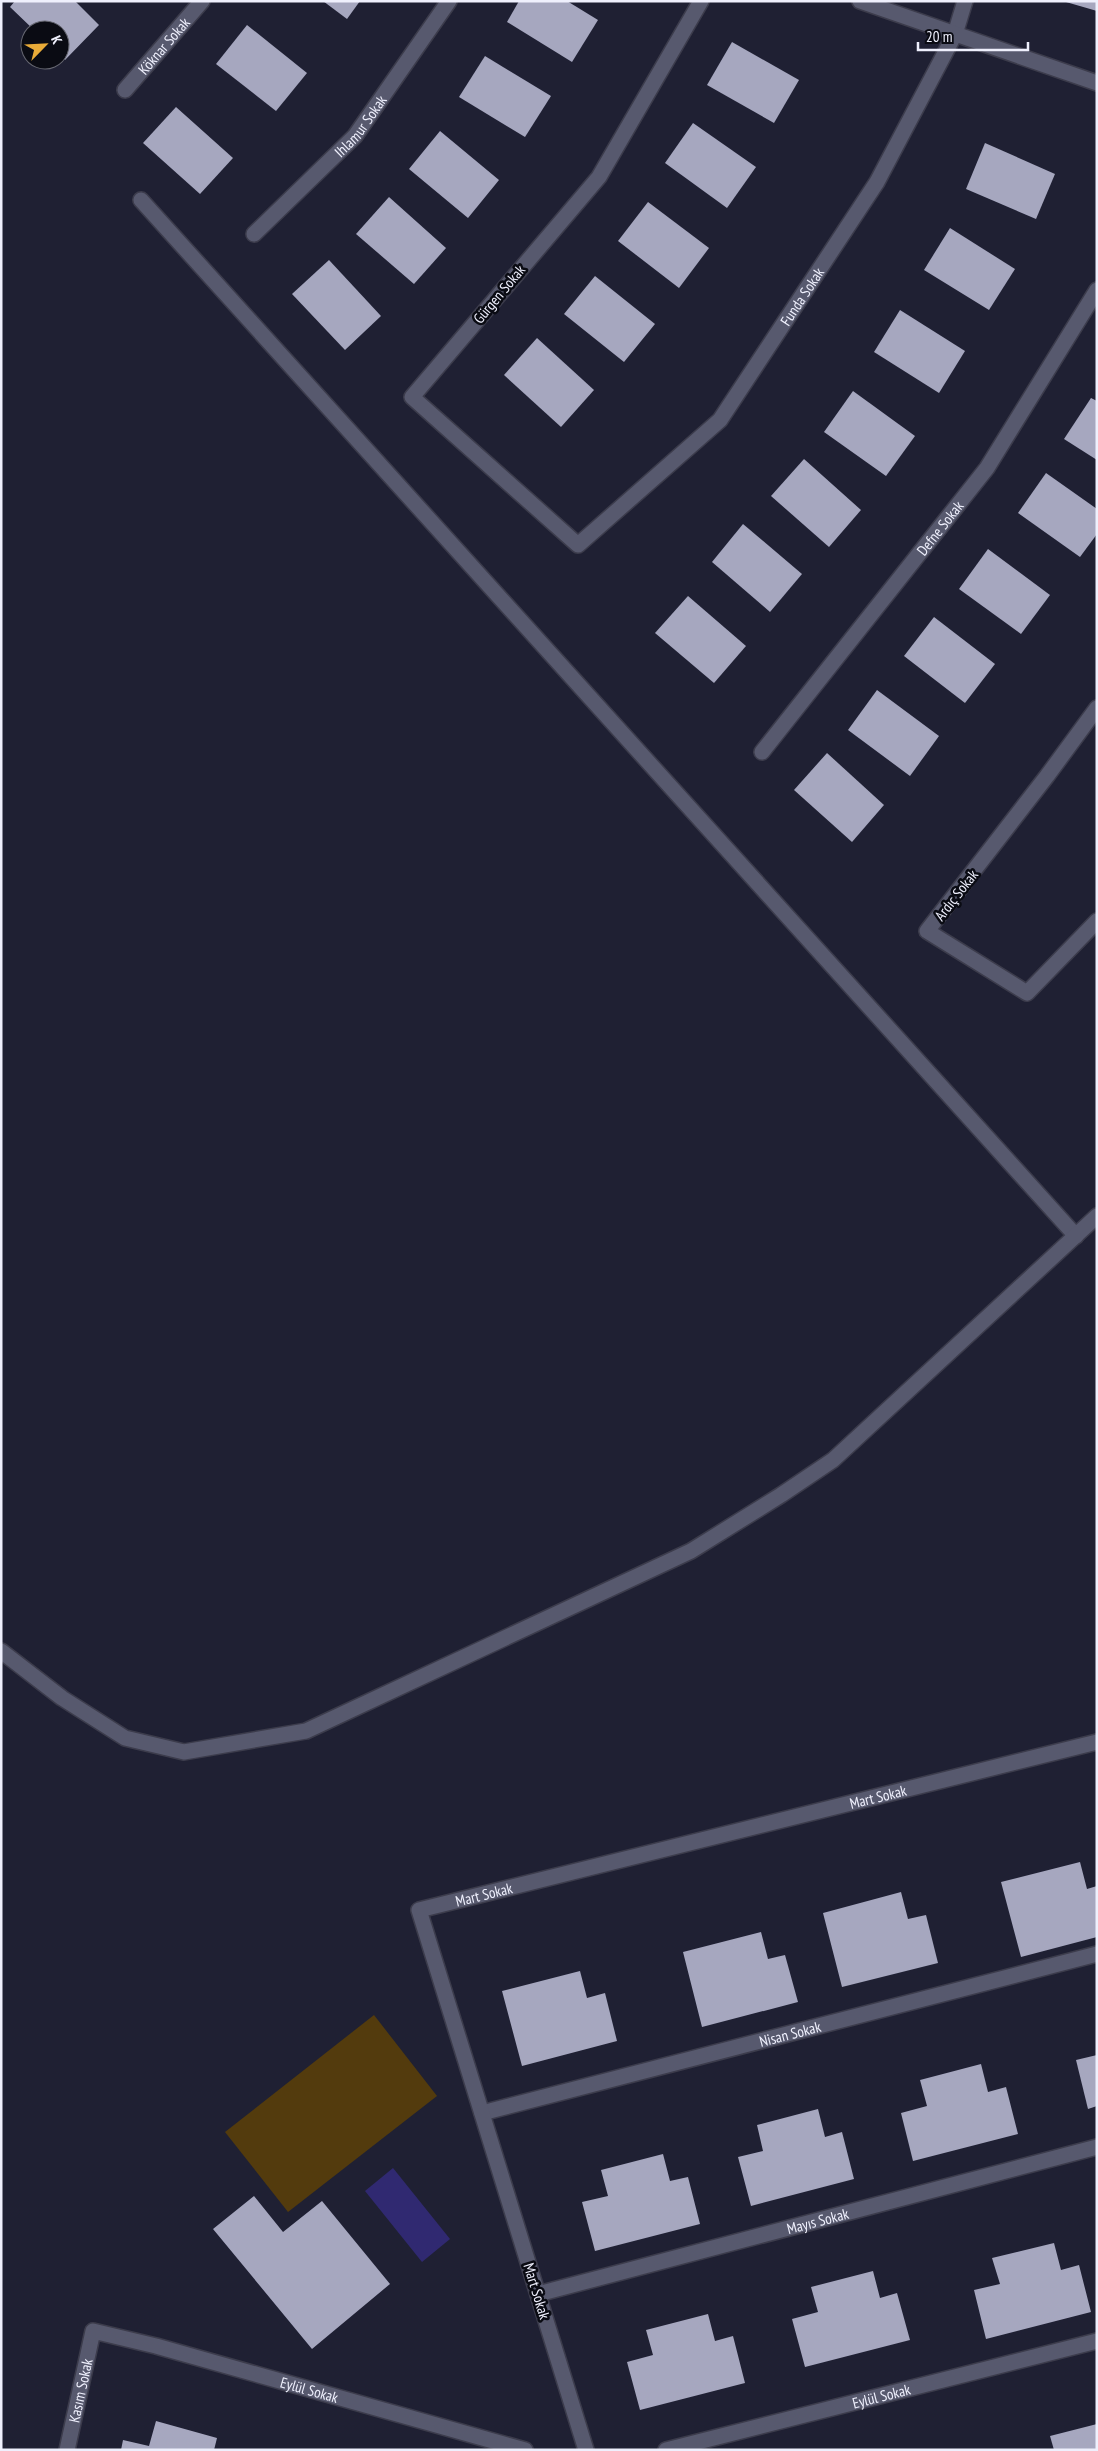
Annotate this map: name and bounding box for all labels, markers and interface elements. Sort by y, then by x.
street label: Köknar Sokak [134,13,194,78]
north arrow [20,20,70,70]
scale bar [918,20,1028,52]
text: 20 m [926,27,952,46]
text: K [47,33,67,47]
street label: Ihlamur Sokak [330,91,390,161]
street label: Gürgen Sokak [469,261,529,327]
street label: Funda Sokak [776,263,828,329]
street label: Defne Sokak [912,497,967,559]
street label: Ardıç Sokak [930,865,982,924]
street label: Mart Sokak [847,1780,908,1812]
street label: Mart Sokak [453,1878,514,1910]
street label: Nisan Sokak [757,2016,823,2050]
street label: Mayıs Sokak [784,2203,851,2238]
street label: Mart Sokak [519,2261,555,2322]
street label: Kasım Sokak [64,2356,96,2424]
street label: Eylül Sokak [278,2372,341,2406]
street label: Eylül Sokak [850,2379,912,2412]

